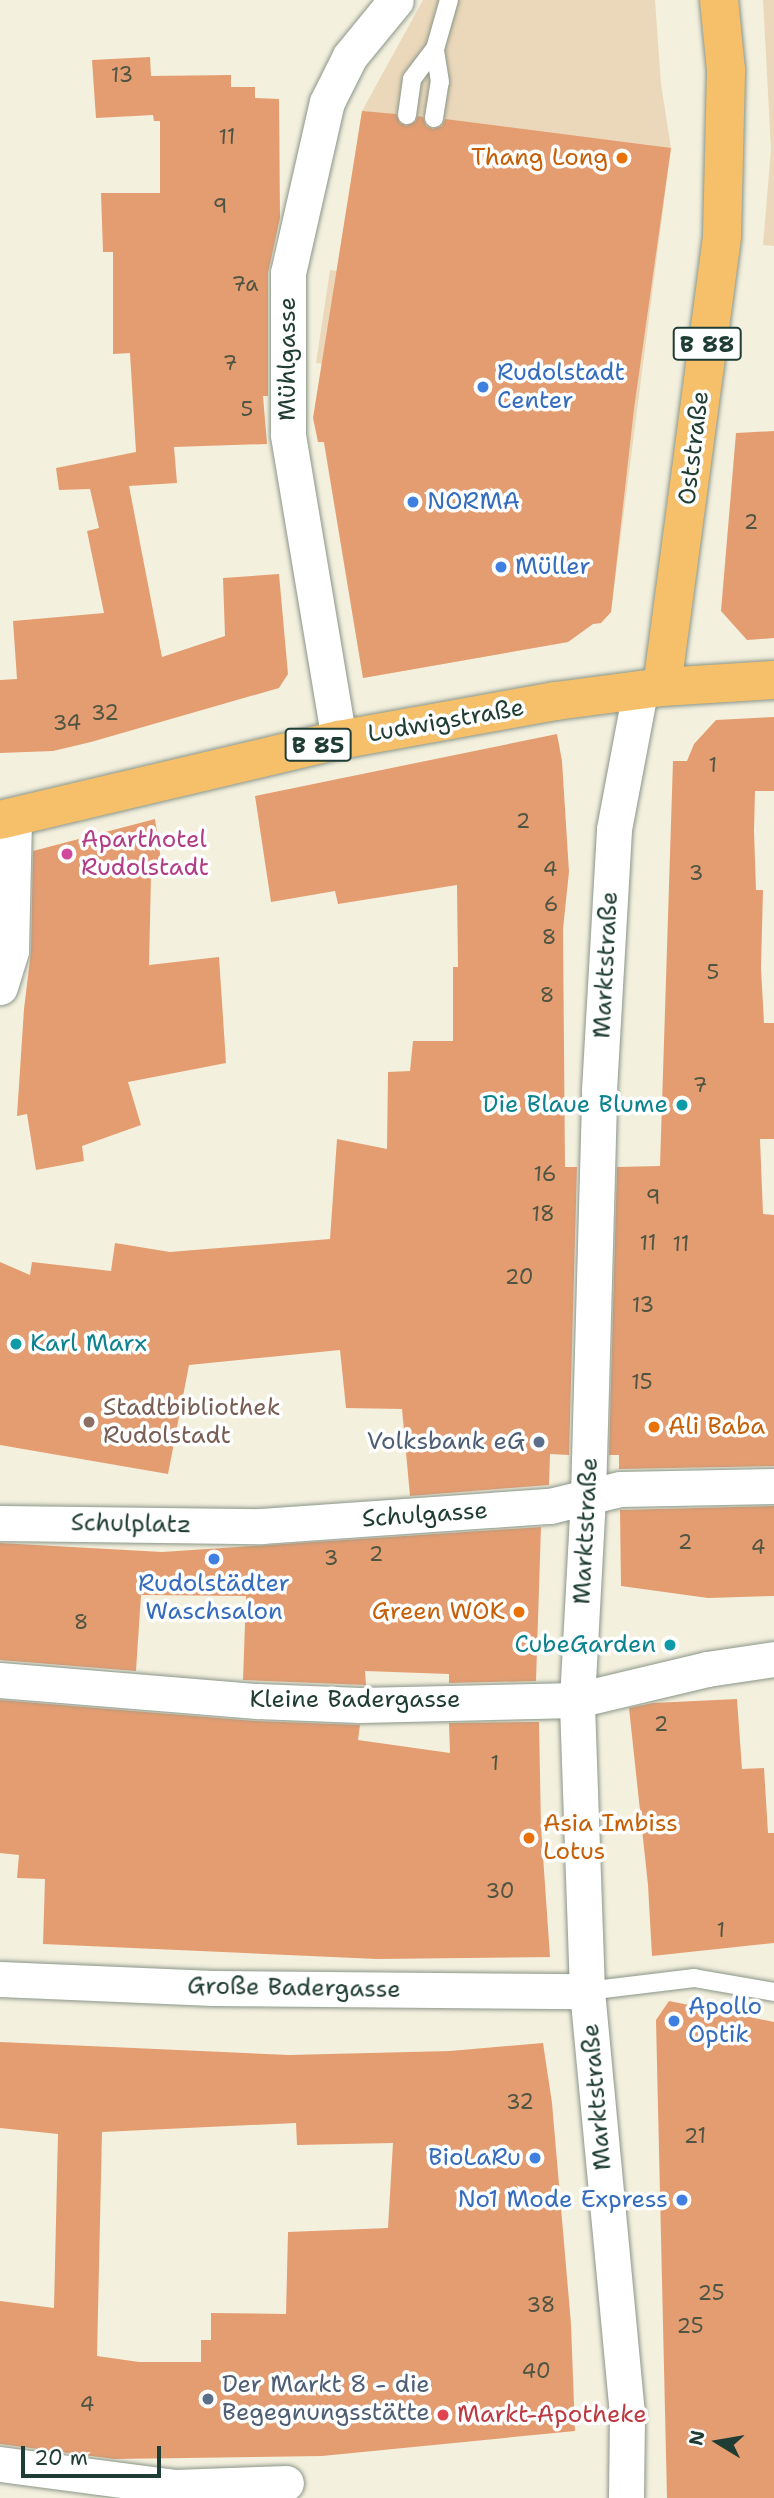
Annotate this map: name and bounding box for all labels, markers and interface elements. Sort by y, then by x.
house number: 13 [111,62,133,88]
house number: 11 [219,124,235,150]
place label: Thang Long [471,144,608,172]
marker: Thang Long [614,150,630,166]
house number: 9 [213,193,227,219]
house number: 7a [232,271,258,297]
street label: Mühlgasse [274,297,302,421]
road number: B 88 [672,324,742,364]
house number: 7 [223,350,237,376]
place label: Rudolstadt Center [497,359,625,415]
marker: Rudolstadt Center [475,379,491,395]
street label: Oststraße [673,389,715,507]
house number: 5 [241,396,253,422]
place label: NORMA [427,488,520,516]
marker: NORMA [405,494,421,510]
house number: 2 [744,509,758,535]
place label: Müller [515,553,591,581]
marker: Müller [493,559,509,575]
street label: Ludwigstraße [366,693,526,749]
house number: 32 [91,700,119,726]
house number: 34 [53,710,81,736]
road number: B 85 [283,726,353,764]
house number: 1 [709,752,717,778]
house number: 2 [516,808,530,834]
place label: Aparthotel Rudolstadt [81,826,209,882]
marker: Aparthotel Rudolstadt [59,846,75,862]
house number: 4 [543,856,557,882]
house number: 3 [689,860,703,886]
house number: 6 [544,891,558,917]
street label: Marktstraße [588,891,624,1039]
house number: 8 [542,924,556,950]
house number: 5 [707,959,719,985]
house number: 8 [540,982,554,1008]
house number: 7 [693,1072,707,1098]
place label: Die Blaue Blume [483,1091,668,1119]
marker: Die Blaue Blume [674,1097,690,1113]
house number: 16 [534,1161,556,1187]
house number: 9 [646,1184,660,1210]
house number: 18 [531,1201,555,1227]
house number: 11 [640,1230,656,1256]
house number: 11 [673,1231,689,1257]
house number: 20 [505,1264,533,1290]
house number: 13 [632,1292,654,1318]
place label: Karl Marx [30,1330,147,1358]
marker: Karl Marx [8,1336,24,1352]
house number: 15 [631,1369,653,1395]
place label: Stadtbibliothek Rudolstadt [103,1394,281,1450]
place label: Ali Baba [668,1413,765,1441]
marker: Stadtbibliothek Rudolstadt [81,1414,97,1430]
marker: Ali Baba [646,1419,662,1435]
place label: Volksbank eG [367,1428,525,1456]
marker: Volksbank eG [531,1434,547,1450]
street label: Marktstraße [568,1457,604,1605]
street label: Schulgasse [361,1496,489,1534]
street label: Schulplatz [71,1509,191,1539]
house number: 2 [678,1529,692,1555]
house number: 4 [751,1534,765,1560]
house number: 2 [369,1541,383,1567]
house number: 3 [324,1545,338,1571]
marker: Rudolstädter Waschsalon [206,1551,222,1567]
place label: Rudolstädter Waschsalon [138,1570,290,1626]
place label: Green WOK [372,1598,505,1626]
marker: Green WOK [511,1604,527,1620]
house number: 8 [74,1609,88,1635]
place label: CubeGarden [514,1631,656,1659]
marker: CubeGarden [662,1637,678,1653]
street label: Kleine Badergasse [249,1686,461,1714]
house number: 2 [654,1711,668,1737]
house number: 1 [491,1750,499,1776]
place label: Asia Imbiss Lotus [543,1810,678,1866]
marker: Asia Imbiss Lotus [521,1830,537,1846]
house number: 30 [485,1878,515,1904]
house number: 1 [717,1917,725,1943]
street label: Große Badergasse [187,1972,401,2004]
place label: Apollo Optik [688,1993,762,2049]
marker: Apollo Optik [666,2013,682,2029]
street label: Marktstraße [576,2022,618,2172]
house number: 32 [506,2089,534,2115]
house number: 21 [684,2123,706,2149]
place label: BioLaRu [428,2144,521,2172]
marker: BioLaRu [527,2150,543,2166]
place label: No1 Mode Express [457,2186,668,2214]
marker: No1 Mode Express [674,2192,690,2208]
house number: 25 [697,2280,725,2306]
house number: 38 [527,2292,555,2318]
house number: 25 [676,2313,704,2339]
house number: 40 [521,2358,551,2384]
place label: Der Markt 8 - die Begegnungsstätte [222,2371,430,2427]
house number: 4 [80,2391,94,2417]
marker: Der Markt 8 - die Begegnungsstätte [200,2391,216,2407]
place label: Markt-Apotheke [457,2401,647,2429]
marker: Markt-Apotheke [435,2407,451,2423]
north arrow [683,2407,753,2477]
text: N [683,2428,711,2448]
scale bar [24,2432,164,2476]
text: 20 m [34,2444,88,2472]

